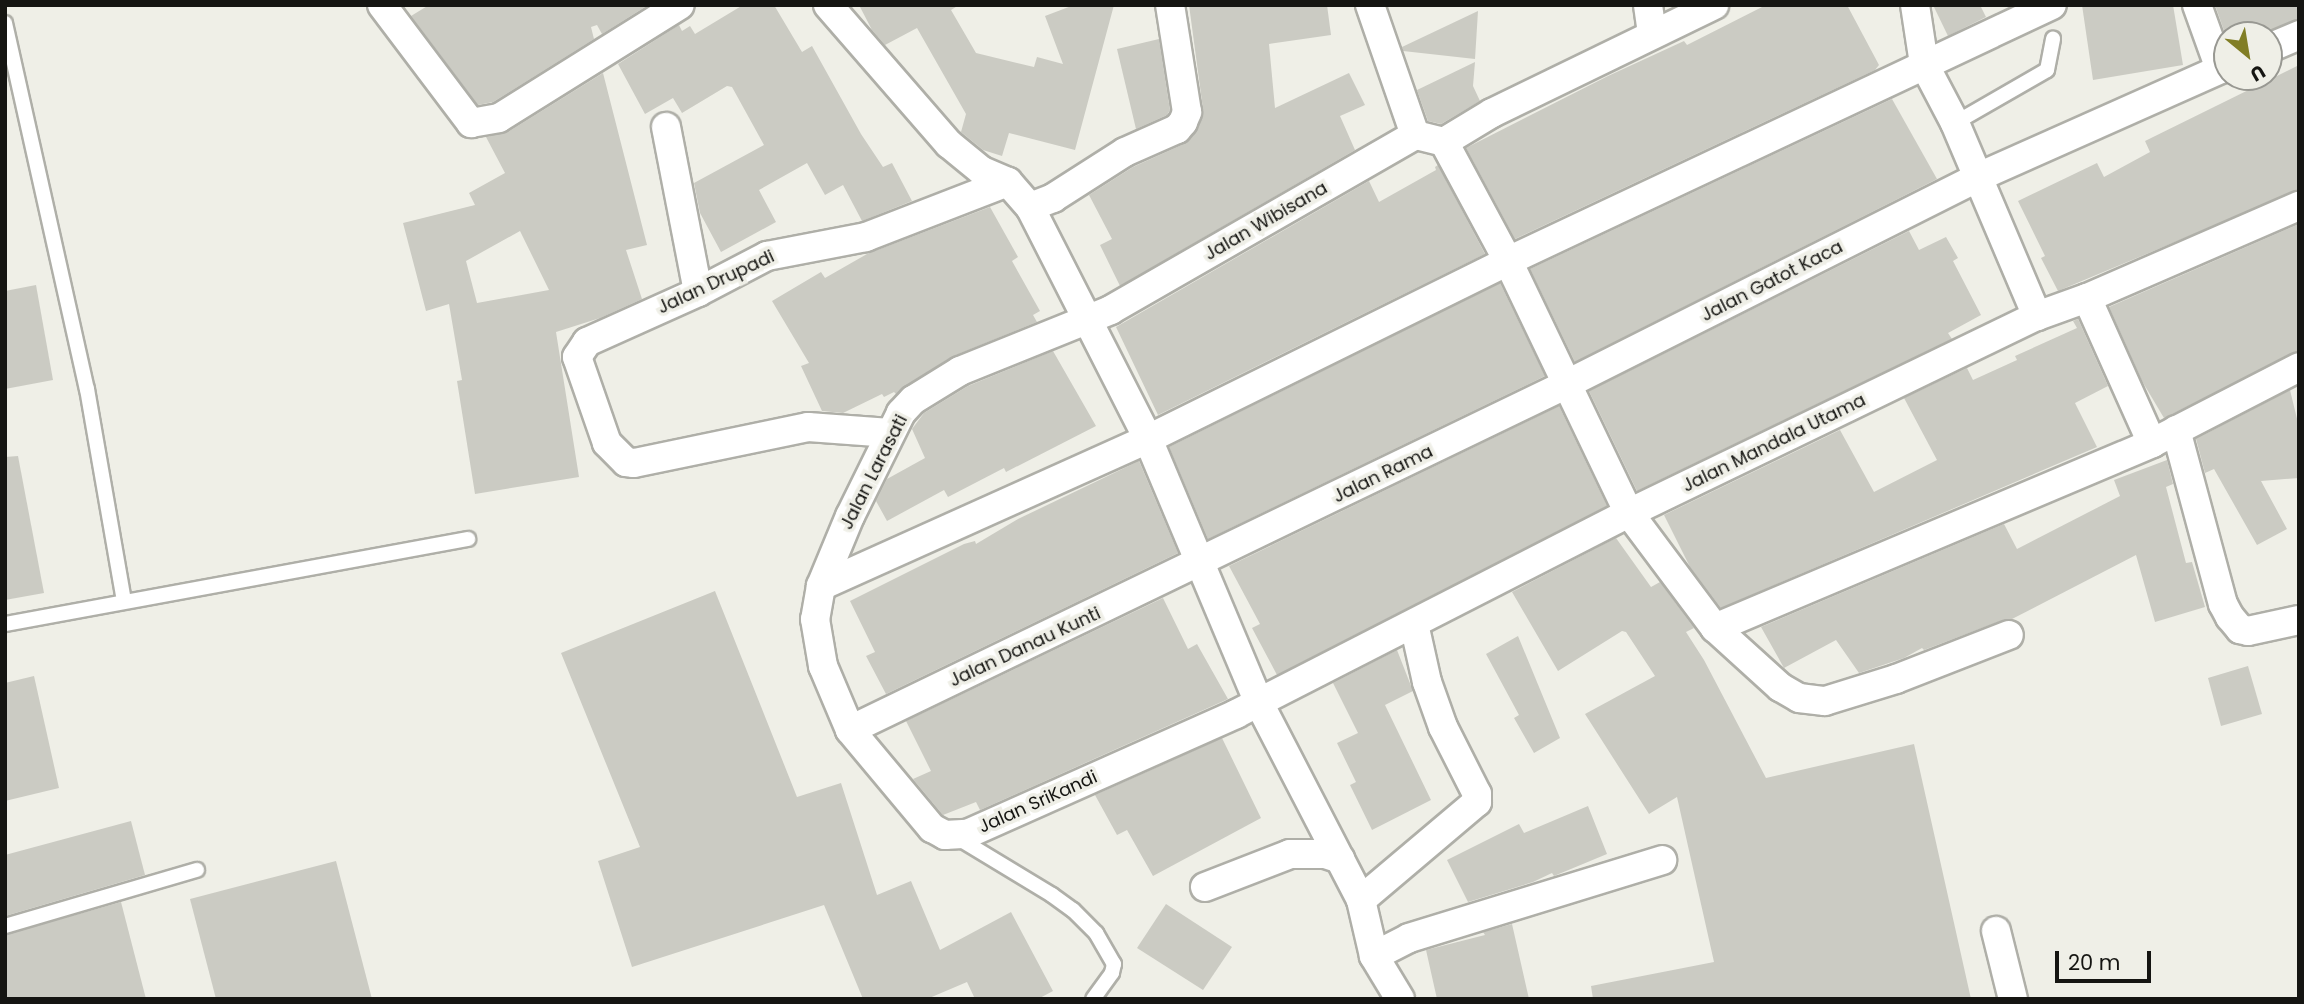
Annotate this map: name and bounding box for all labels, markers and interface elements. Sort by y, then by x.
north arrow [2213,21,2283,91]
text: U [2245,58,2270,88]
street label: Jalan Wibisana [1201,177,1331,265]
street label: Jalan Gatot Kaca [1697,236,1847,326]
street label: Jalan Drupadi [654,245,778,319]
street label: Jalan Mandala Utama [1679,389,1869,497]
street label: Jalan Larasati [836,411,912,533]
street label: Jalan Rama [1330,441,1436,507]
street label: Jalan Danau Kunti [946,602,1104,692]
street label: Jalan SriKandi [975,766,1101,838]
scale bar [2059,937,2155,981]
text: 20 m [2068,948,2121,977]

